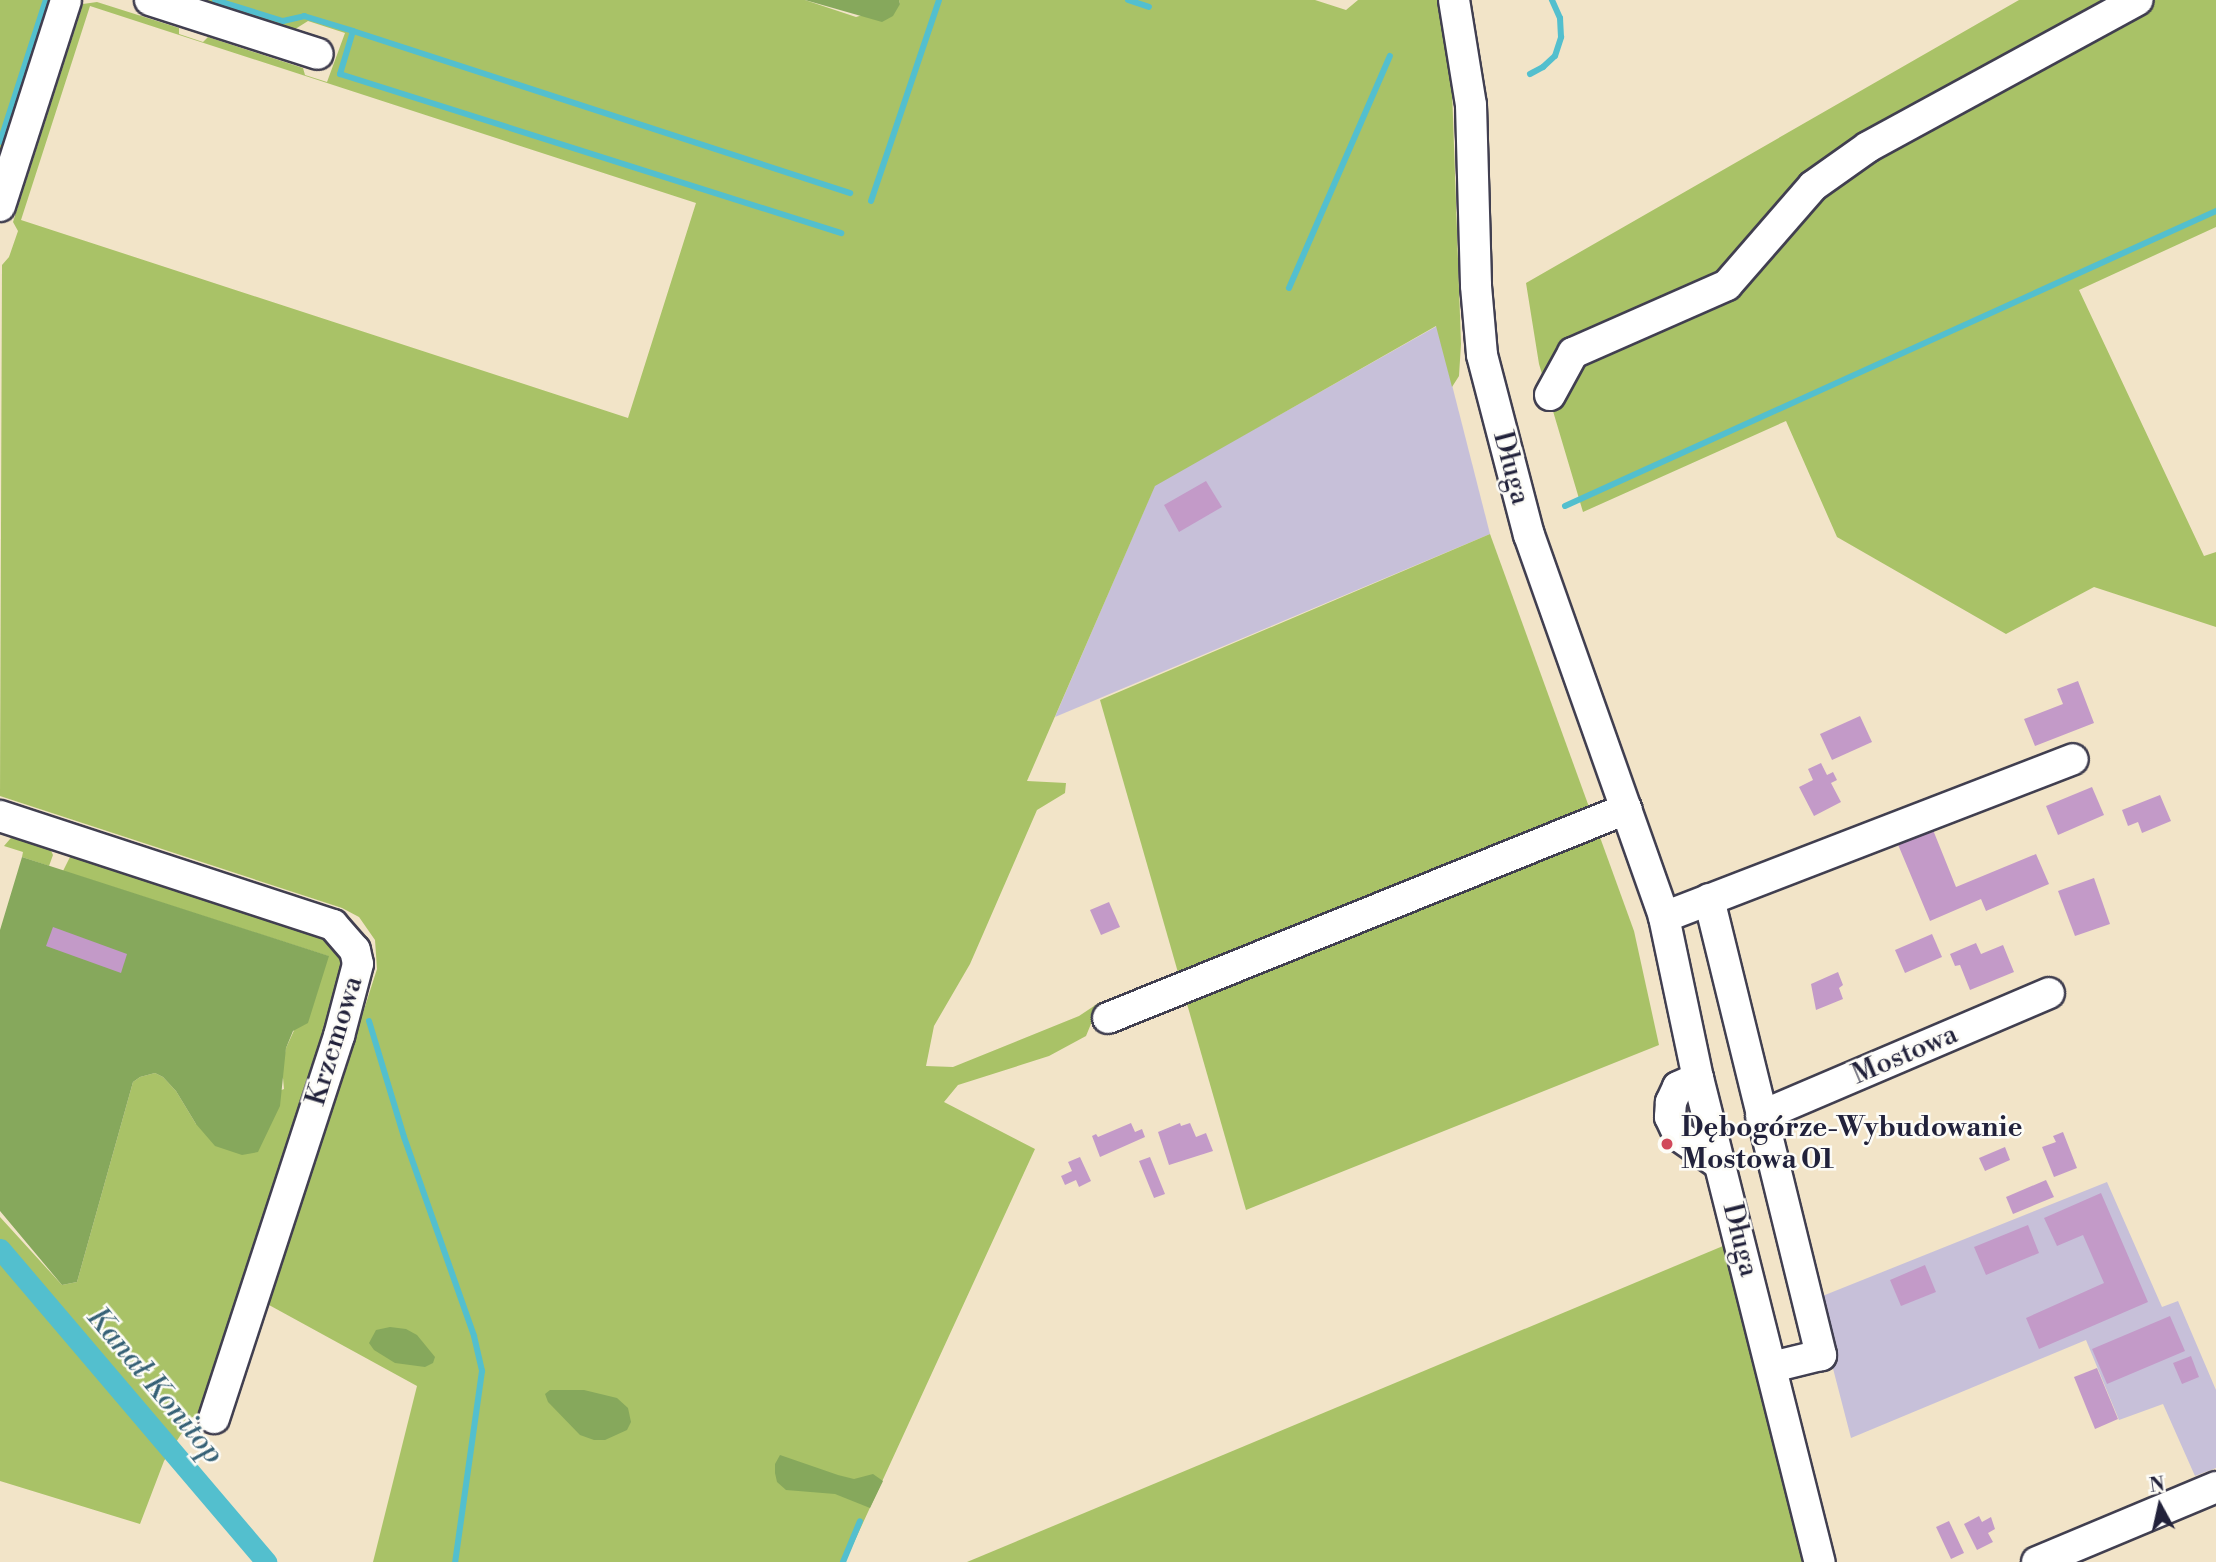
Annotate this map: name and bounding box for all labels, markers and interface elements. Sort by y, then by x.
street label: Długa [1485,428,1537,508]
street label: Krzemowa [299,972,371,1110]
street label: Mostowa [1847,1018,1963,1092]
place label: Dębogórze-Wybudowanie Mostowa 01 [1681,1111,2022,1177]
marker: Dębogórze-Wybudowanie Mostowa 01 [1659,1136,1675,1152]
street label: Długa [1715,1200,1765,1280]
water label: Kanał Konitop [79,1300,231,1472]
north arrow [2125,1471,2195,1541]
text: N [2148,1472,2166,1498]

